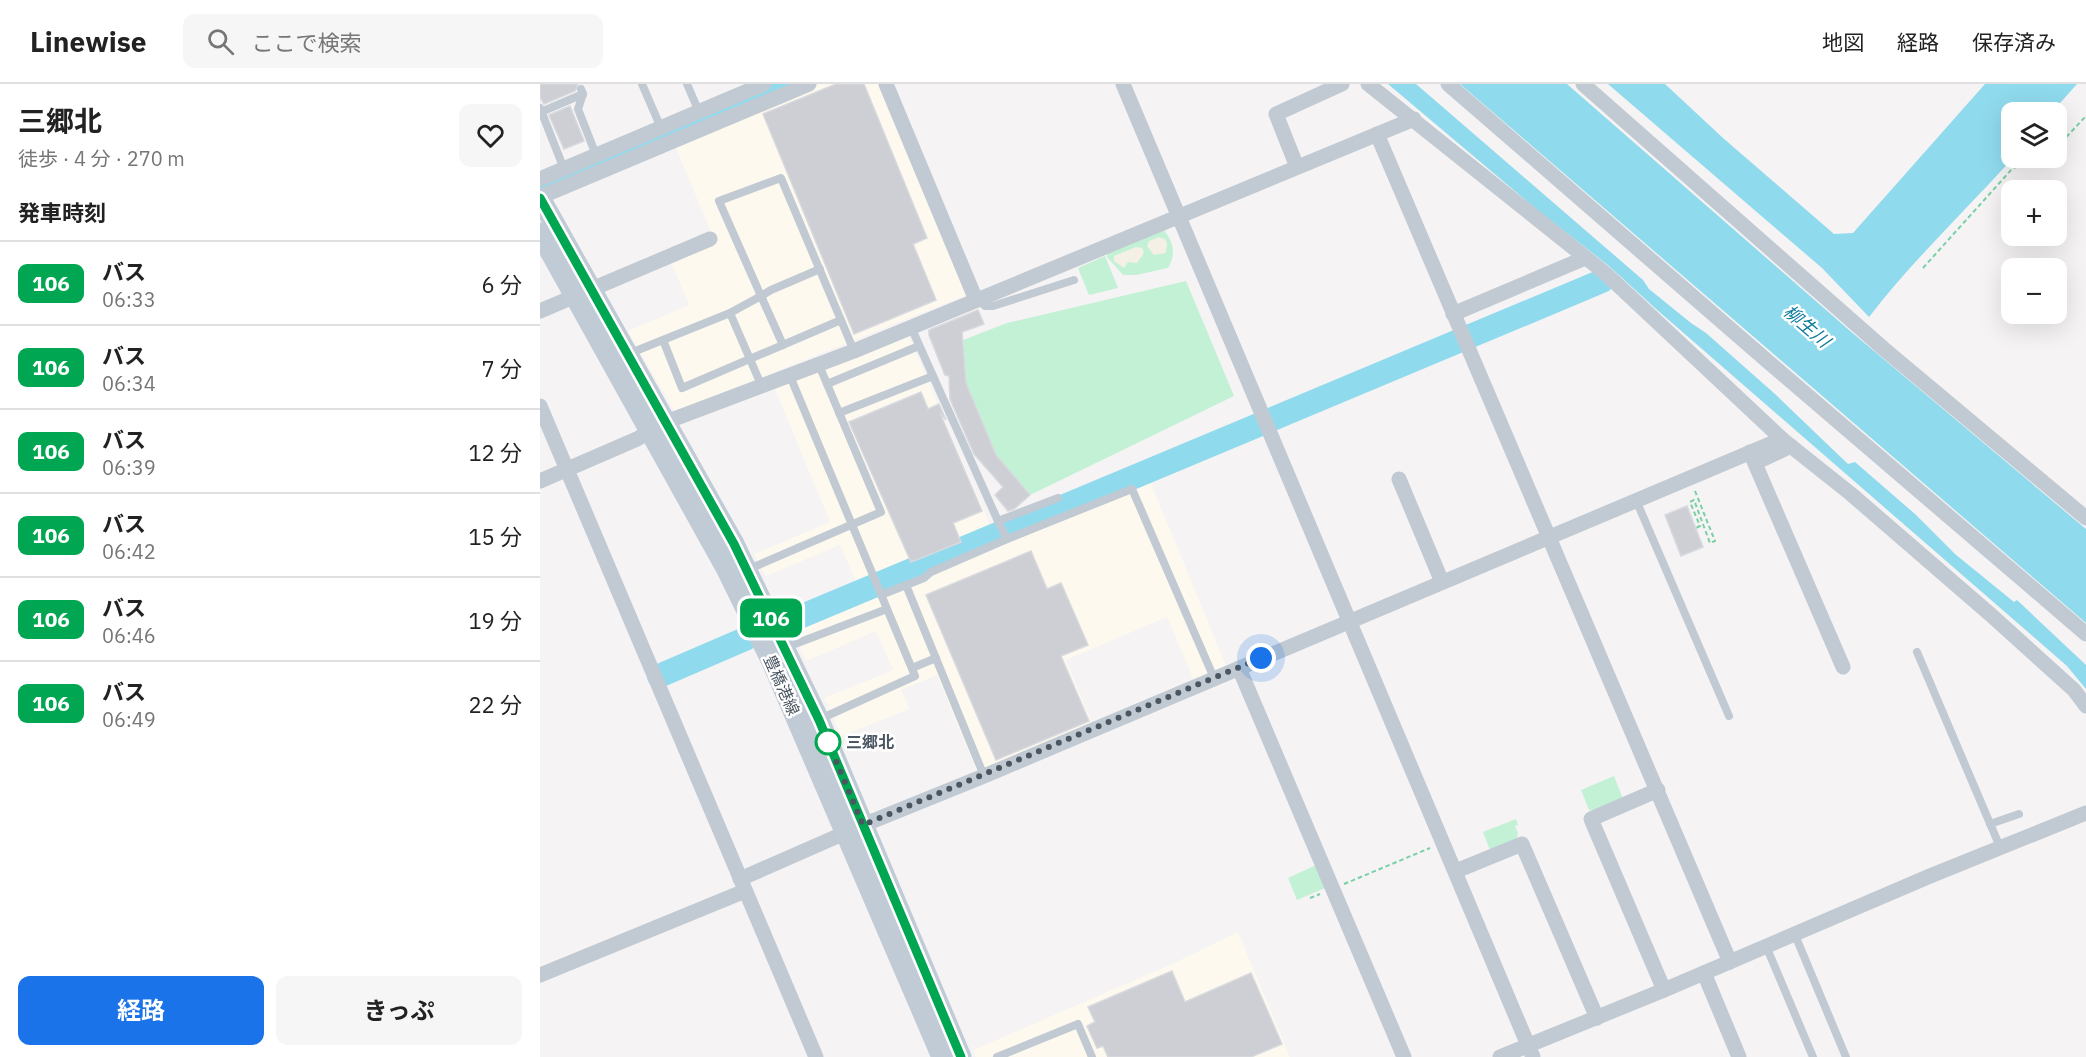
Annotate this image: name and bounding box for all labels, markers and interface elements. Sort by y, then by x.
search box [183,14,603,68]
text: Linewise [30,23,147,60]
icon: search [204,25,237,58]
text: ここで検索 [252,28,362,57]
text: 地図 [1822,28,1864,56]
text: 経路 [1897,28,1939,56]
text: 保存済み [1972,28,2056,56]
text: 三郷北 [18,102,102,139]
map controls [2001,102,2067,324]
button: layers [2001,102,2067,168]
button: heart [459,104,522,167]
text: 徒歩 · 4 分 · 270 m [18,145,185,172]
button: + [2001,180,2067,246]
text: 発車時刻 [18,198,106,227]
text: バス [102,257,146,286]
button: − [2001,258,2067,324]
text: 106 [32,269,70,297]
text: 6 分 [482,270,522,299]
text: 06:33 [102,286,156,313]
water label: 柳生川 [1779,300,1836,354]
text: バス [102,341,146,370]
text: 106 [32,353,70,381]
text: 7 分 [482,354,522,383]
text: 06:34 [102,370,156,397]
text: バス [102,425,146,454]
text: 106 [32,437,70,465]
text: 12 分 [468,438,522,467]
text: 06:39 [102,454,156,481]
text: バス [102,509,146,538]
text: 106 [32,521,70,549]
text: 15 分 [468,522,522,551]
text: 06:42 [102,538,156,565]
text: バス [102,593,146,622]
line badge: 106 [736,598,806,638]
text: 106 [752,604,790,632]
text: 106 [32,605,70,633]
text: 19 分 [468,606,522,635]
text: 06:46 [102,622,156,649]
your location [1246,643,1276,673]
street label: 豊橋港線 [760,652,804,718]
text: バス [102,677,146,706]
text: 106 [32,689,70,717]
text: 22 分 [468,690,522,719]
text: 06:49 [102,706,156,733]
marker: 三郷北 [815,729,841,755]
place label: 三郷北 [846,732,894,752]
button: 経路 [18,976,264,1045]
button: きっぷ [276,976,522,1045]

